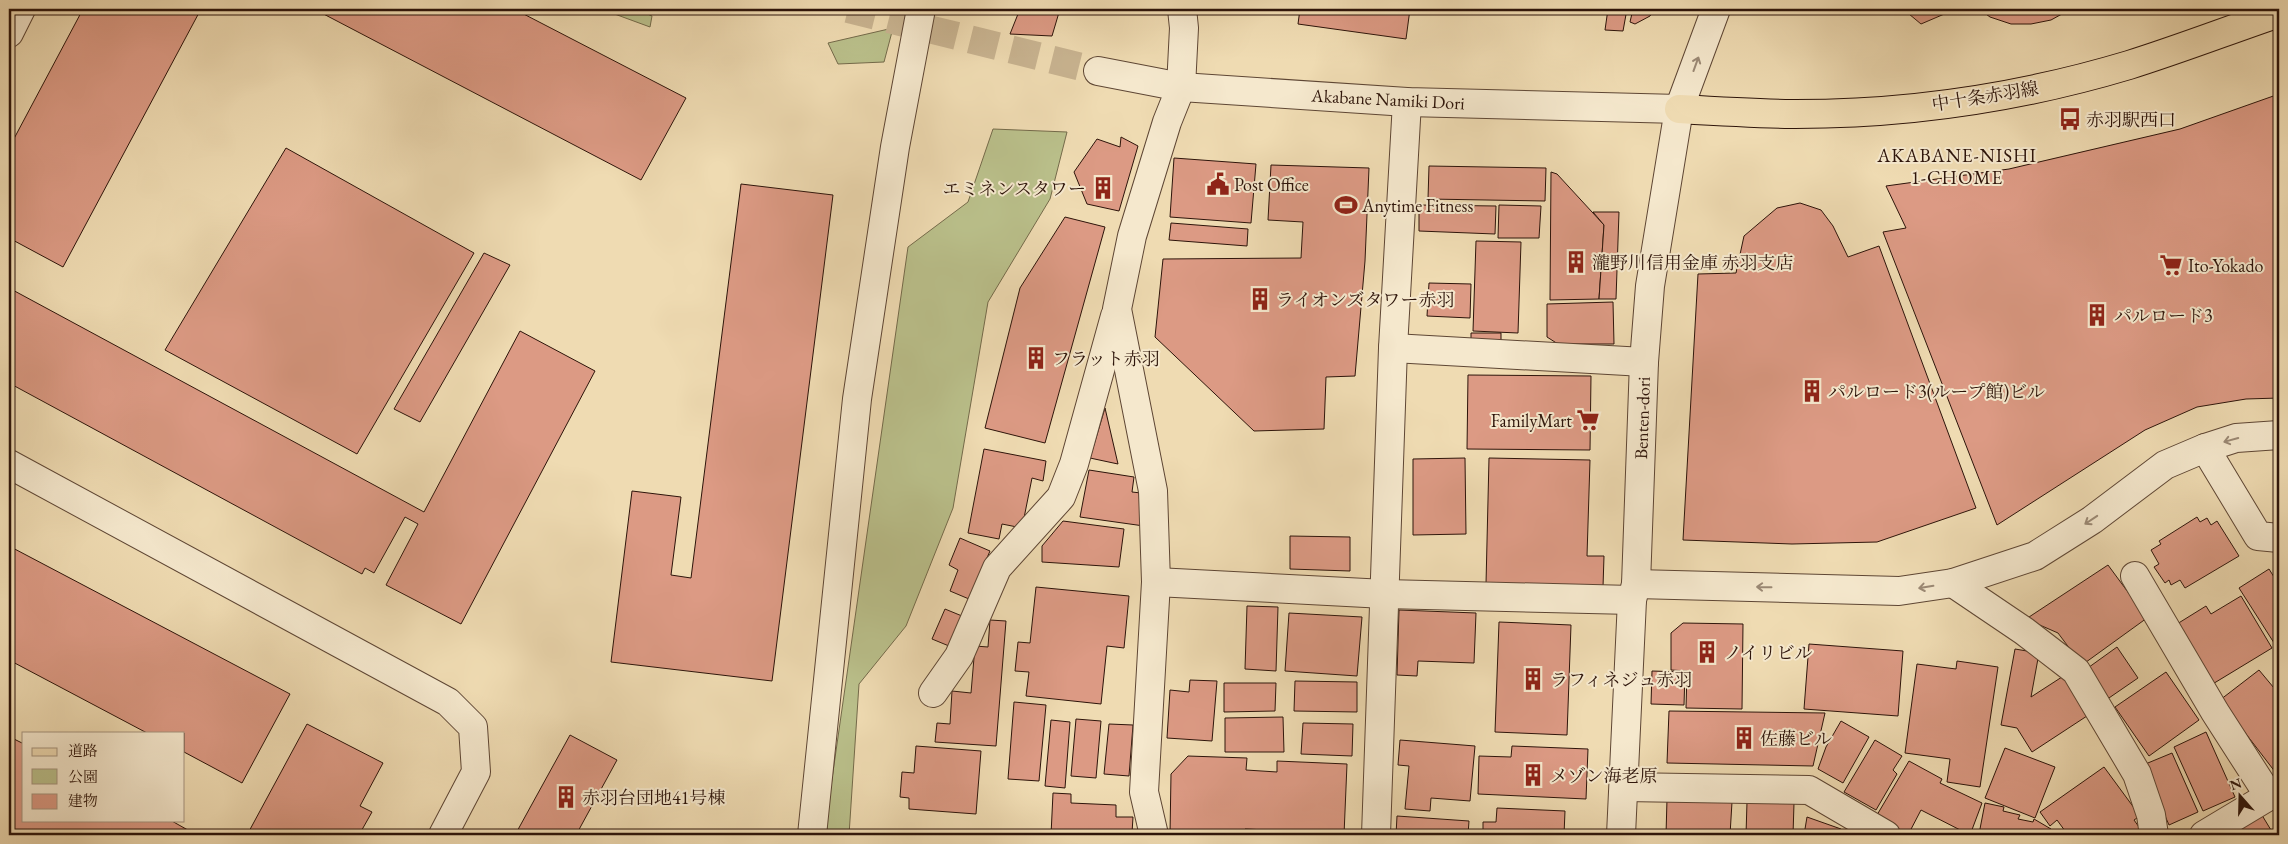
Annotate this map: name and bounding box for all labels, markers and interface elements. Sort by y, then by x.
one-way arrow [1692,56,1701,72]
street label: 中十条赤羽線 [1930,76,2040,116]
street label: Akabane Namiki Dori [1310,83,1466,115]
bus stop icon: 赤羽駅西口 [2057,106,2083,132]
place label: 赤羽駅西口 [2086,108,2176,131]
district label: AKABANE-NISHI 1-CHOME [1876,143,2037,190]
public building icon: Post Office [1205,171,1231,197]
place label: Post Office [1234,173,1309,196]
building icon: エミネンスタワー [1090,175,1116,201]
place label: エミネンスタワー [943,177,1086,200]
sports icon: Anytime Fitness [1333,192,1359,218]
place label: Anytime Fitness [1361,194,1473,217]
building icon: 瀧野川信用金庫 赤羽支店 [1563,249,1589,275]
place label: 瀧野川信用金庫 赤羽支店 [1592,251,1794,274]
supermarket icon: Ito-Yokado [2158,252,2184,278]
place label: Ito-Yokado [2188,254,2264,277]
building icon: ライオンズタワー赤羽 [1247,286,1273,312]
place label: ライオンズタワー赤羽 [1276,288,1454,311]
building icon: パルロード3 [2084,302,2110,328]
place label: パルロード3 [2114,304,2213,327]
building icon: フラット赤羽 [1023,345,1049,371]
place label: フラット赤羽 [1052,347,1160,370]
street label: Benten-dori [1629,376,1655,460]
building icon: パルロード3(ループ館)ビル [1799,378,1825,404]
place label: パルロード3(ループ館)ビル [1828,380,2045,403]
supermarket icon: FamilyMart [1575,407,1601,433]
place label: FamilyMart [1491,409,1572,432]
one-way arrow [2223,436,2239,445]
one-way arrow [2085,515,2099,525]
one-way arrow [1919,582,1935,592]
one-way arrow [1757,583,1773,592]
building icon: ノイリビル [1694,639,1720,665]
place label: ノイリビル [1724,641,1812,664]
building icon: ラフィネジュ赤羽 [1520,666,1546,692]
place label: ラフィネジュ赤羽 [1550,668,1692,691]
building icon: 佐藤ビル [1731,725,1757,751]
place label: 佐藤ビル [1760,727,1832,750]
legend [22,732,185,822]
text: 道路 [68,741,98,760]
building icon: メゾン海老原 [1520,762,1546,788]
place label: メゾン海老原 [1550,764,1657,787]
text: 公園 [68,767,98,786]
north arrow [2216,772,2266,822]
text: N [2227,773,2245,794]
building icon: 赤羽台団地41号棟 [553,784,579,810]
place label: 赤羽台団地41号棟 [582,786,725,809]
text: 建物 [68,791,98,810]

